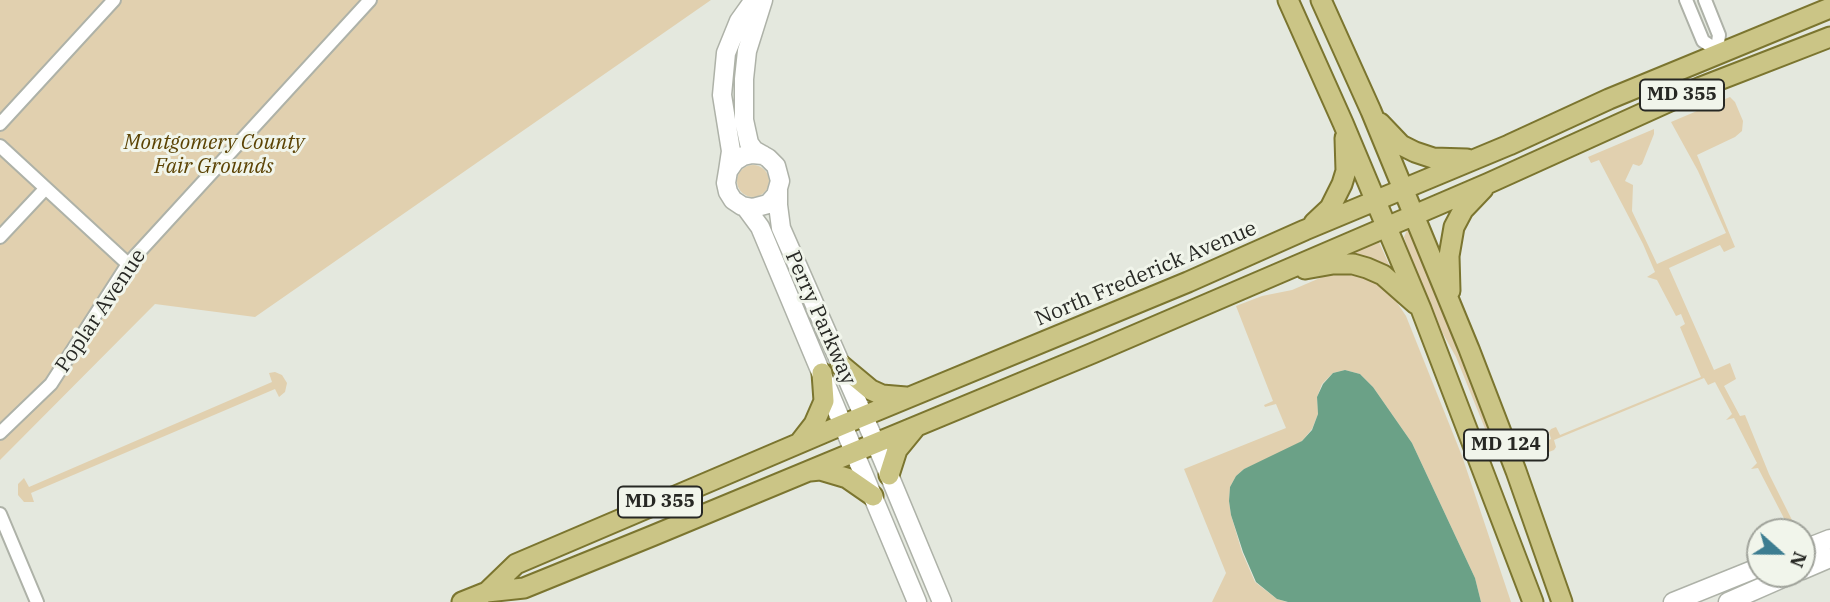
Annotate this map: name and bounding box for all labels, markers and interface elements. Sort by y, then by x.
road number: MD 355 [1640,80,1724,110]
park label: Montgomery County Fair Grounds [124,130,304,180]
street label: North Frederick Avenue [1031,216,1261,332]
street label: Poplar Avenue [51,245,151,377]
street label: Perry Parkway [779,247,861,389]
road number: MD 124 [1464,430,1548,460]
road number: MD 355 [618,486,702,517]
north arrow [1746,518,1816,588]
text: N [1785,548,1813,571]

